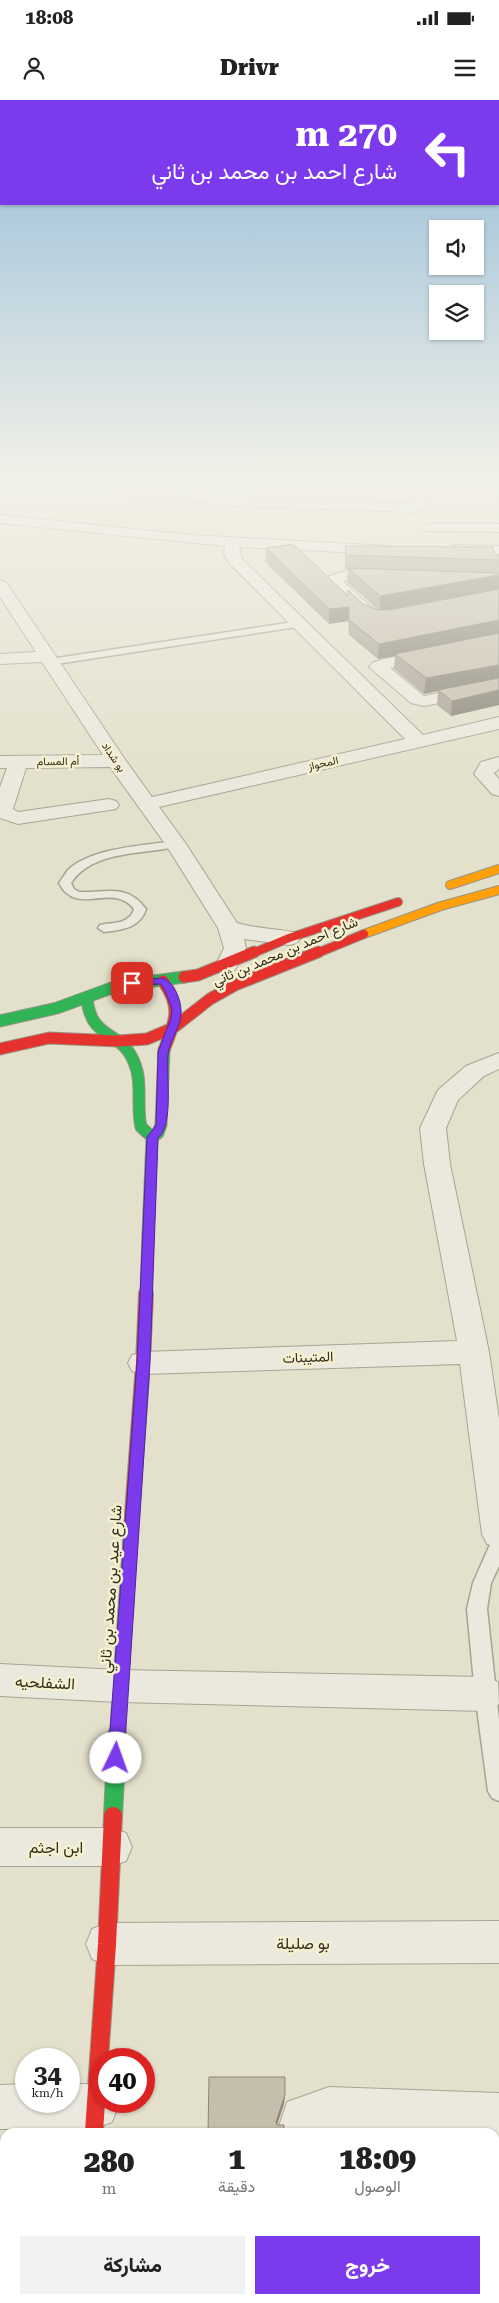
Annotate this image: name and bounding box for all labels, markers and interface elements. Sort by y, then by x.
text: 18:08 [25,6,74,29]
icon: person [20,54,48,82]
icon: menu [451,54,479,82]
text: Drivr [220,55,279,80]
text: 270 m [296,114,397,155]
icon: left [415,120,480,185]
text: شارع احمد بن محمد بن ثاني [151,159,397,184]
map controls [429,220,484,340]
button: sound [429,220,484,275]
button: layers [429,285,484,340]
street label: بو شداد [99,740,128,775]
street label: المحواز [306,754,340,774]
street label: أم المسام [37,755,80,769]
street label: شارع احمد بن محمد بن ثاني [210,913,362,993]
pin [111,962,153,1004]
icon: arrive [118,969,146,997]
street label: المتيبنات [282,1348,334,1367]
street label: شارع عيد بن محمد بن ثاني [95,1504,130,1674]
street label: الشفلحيه [15,1671,75,1694]
position arrow [89,1731,141,1783]
street label: ابن اجثم [29,1838,83,1858]
street label: بو صليلة [276,1934,330,1954]
speed limit sign: 40 [90,2048,155,2113]
text: 34 [33,2060,62,2089]
text: km/h [31,2086,64,2100]
text: 1 [228,2141,245,2176]
text: 18:09 [339,2141,416,2176]
text: 280 [84,2144,134,2179]
text: دقيقة [218,2177,255,2196]
text: الوصول [354,2177,401,2196]
text: m [102,2179,116,2198]
button: مشاركة [20,2236,245,2294]
button: خروج [255,2236,480,2294]

